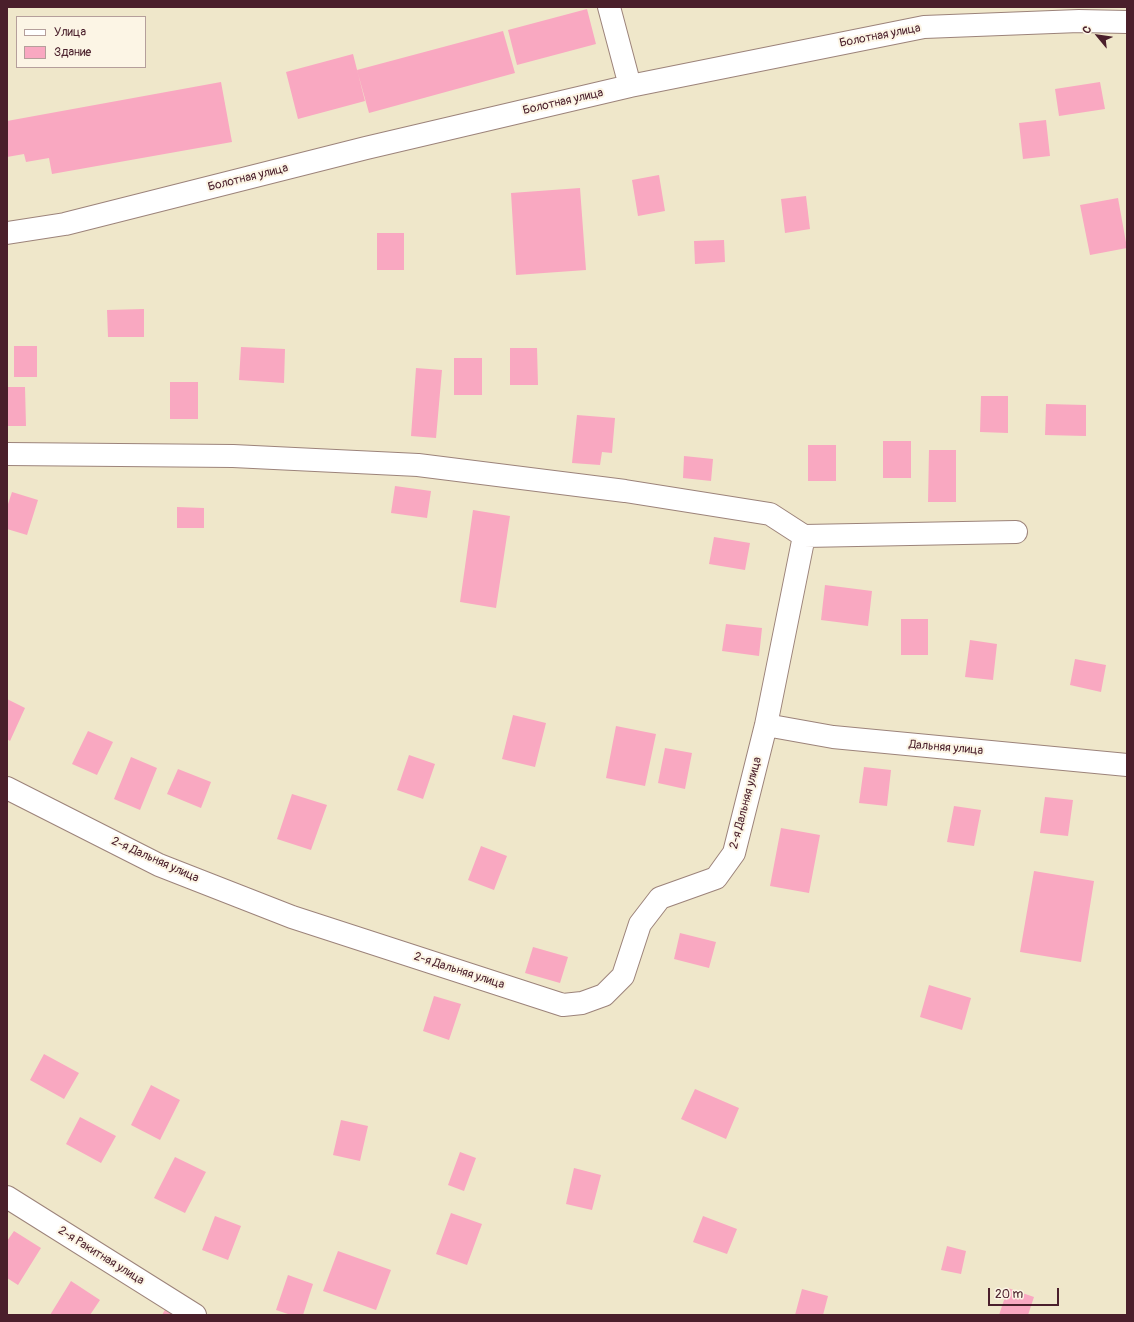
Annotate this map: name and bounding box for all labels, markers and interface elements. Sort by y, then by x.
legend [16,16,146,68]
north arrow [1078,16,1118,56]
street label: Болотная улица [838,21,922,51]
text: С [1080,24,1094,36]
text: Улица [54,25,86,40]
text: Здание [54,45,91,60]
street label: Болотная улица [521,86,605,118]
street label: Болотная улица [206,161,290,195]
street label: Дальняя улица [908,738,984,758]
street label: 2-я Дальняя улица [727,756,765,850]
street label: 2-я Дальняя улица [109,834,201,886]
street label: 2-я Дальняя улица [412,950,506,992]
street label: 2-я Ракитная улица [55,1224,147,1288]
scale bar [990,1280,1061,1306]
text: 20 m [995,1287,1023,1302]

